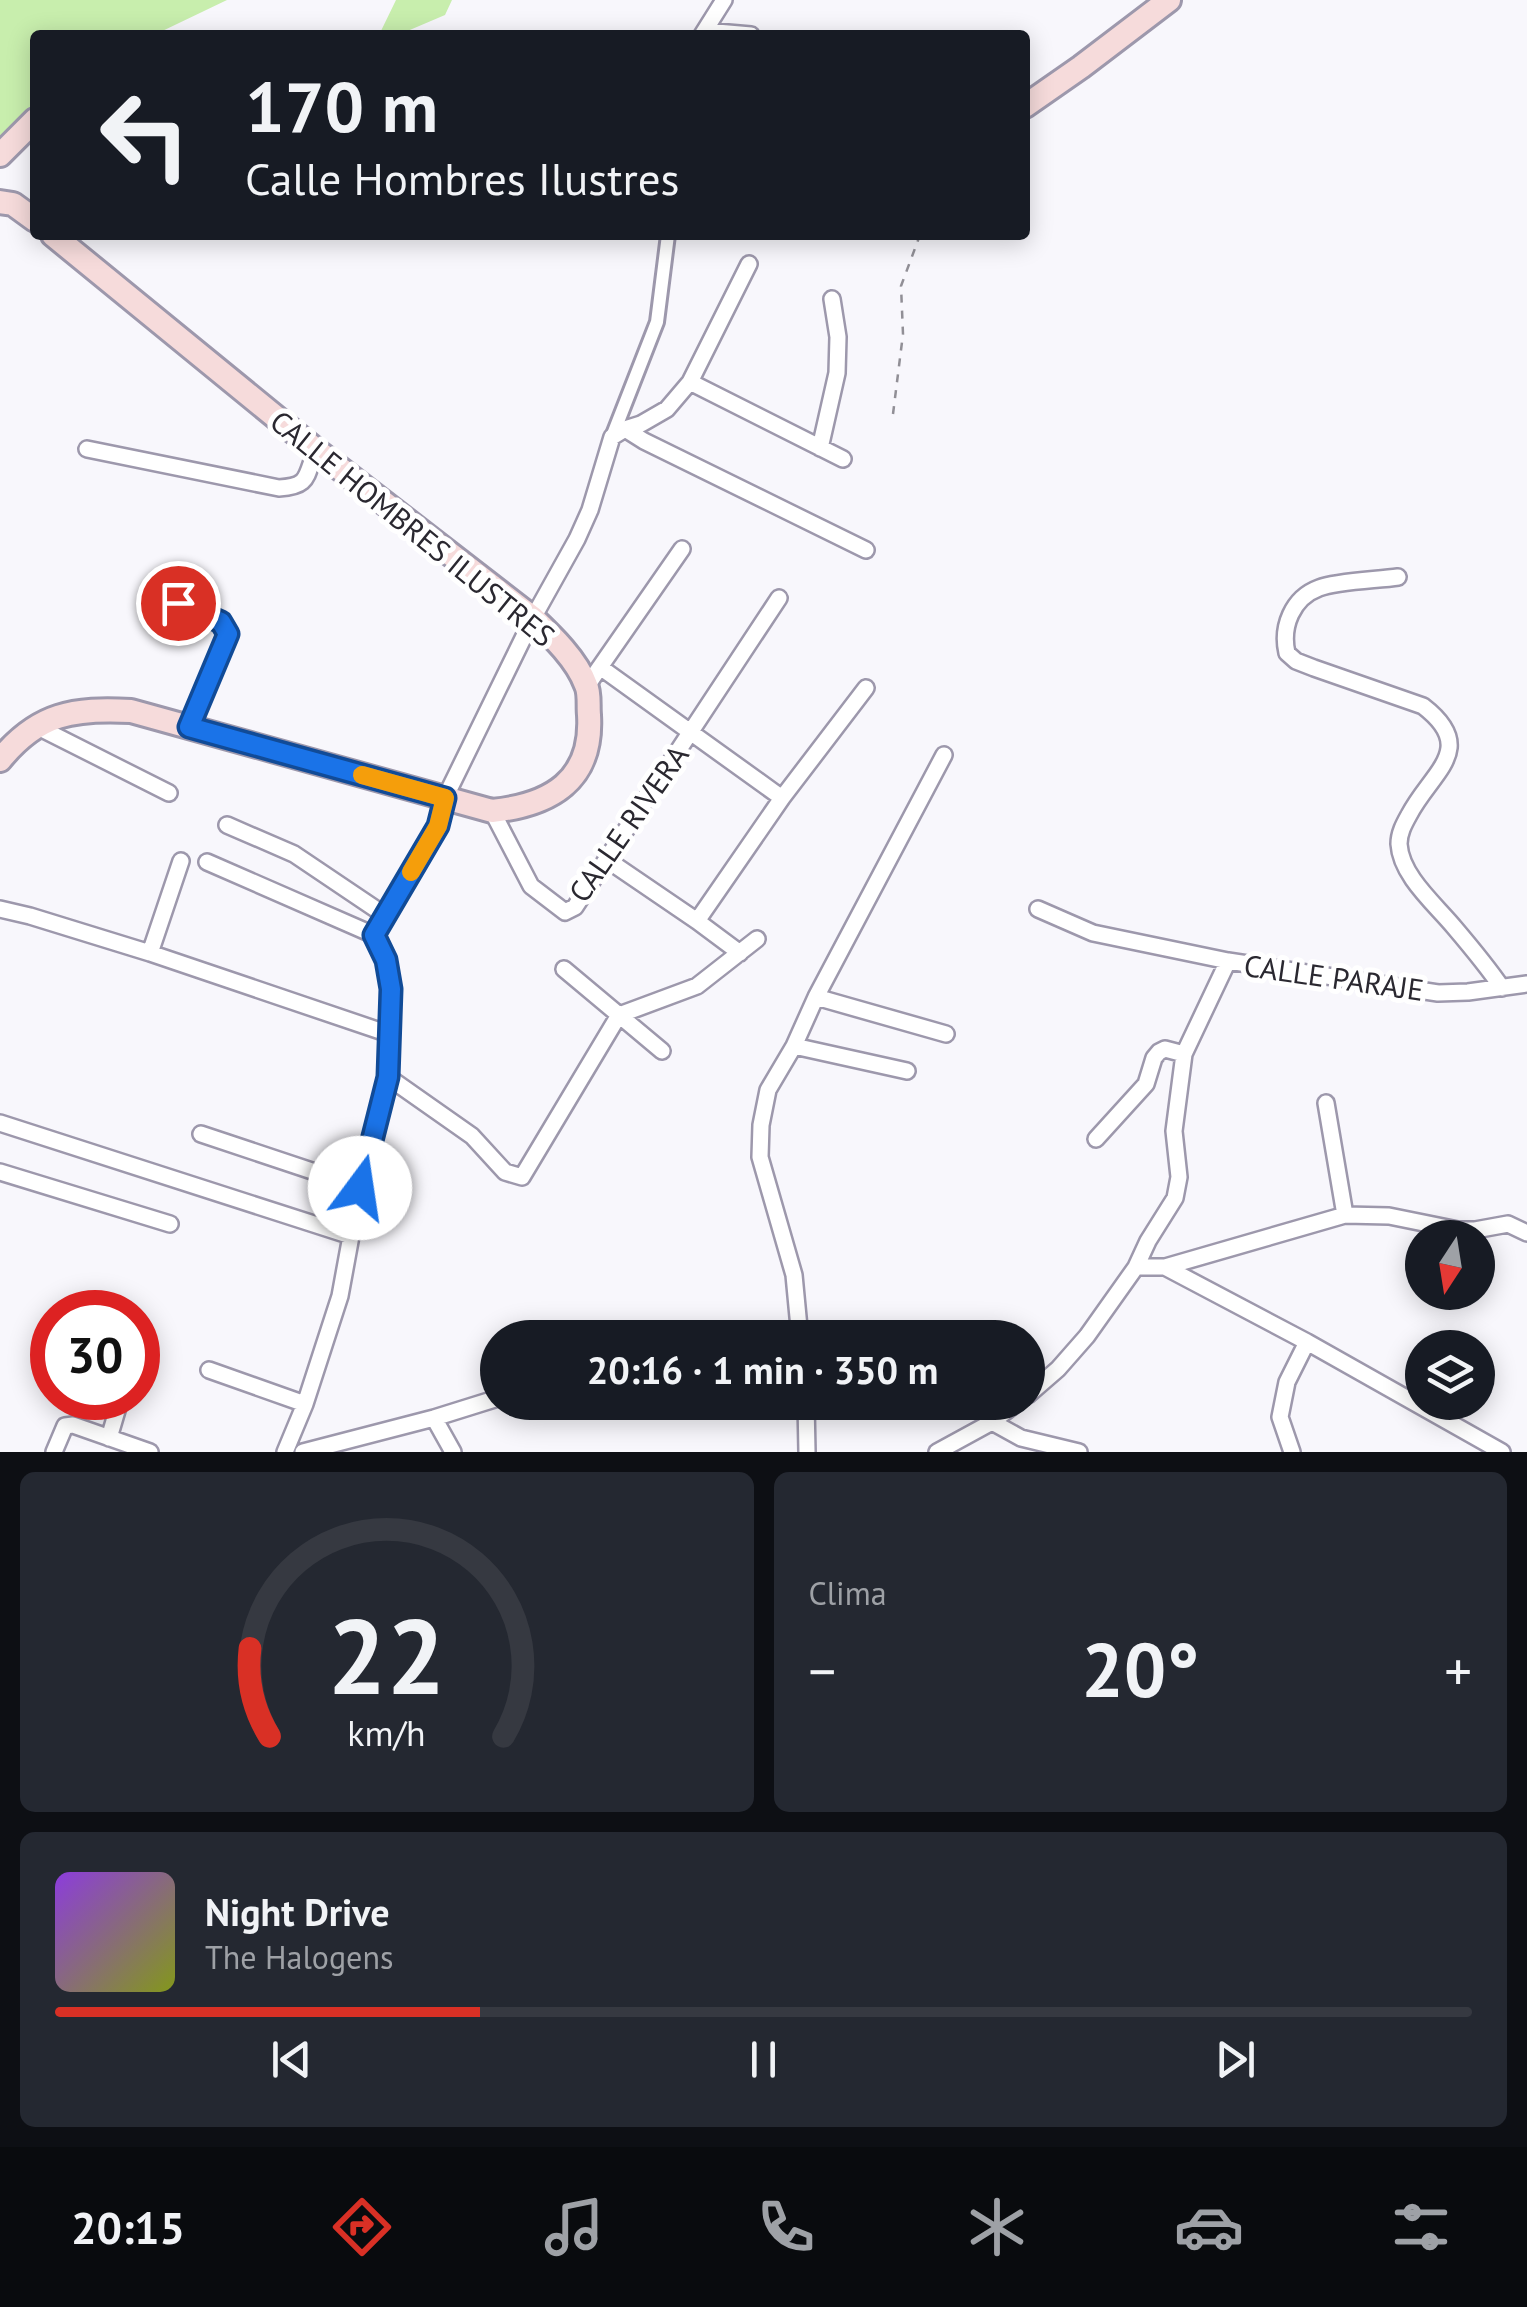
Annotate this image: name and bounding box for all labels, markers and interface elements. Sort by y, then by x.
text: 170 m [245,61,438,151]
icon: left [80,70,210,200]
text: Calle Hombres Ilustres [245,149,680,207]
street label: CALLE HOMBRES ILUSTRES [263,401,563,655]
pin [136,561,221,646]
icon: arrive [151,576,206,631]
street label: CALLE RIVERA [559,736,697,909]
street label: CALLE PARAJE [1242,945,1426,1009]
position arrow [308,1136,412,1240]
north arrow [1405,1220,1495,1310]
map controls [1405,1220,1495,1420]
speed limit sign: 30 [30,1290,160,1420]
button: layers [1405,1330,1495,1420]
text: 20:16 · 1 min · 350 m [587,1345,938,1394]
text: Clima [809,1572,887,1614]
text: 22 [328,1588,446,1723]
text: 20° [1081,1621,1199,1718]
text: − [809,1635,836,1706]
text: + [1444,1635,1472,1706]
text: km/h [348,1710,426,1756]
text: Night Drive [205,1887,389,1936]
text: The Halogens [205,1936,393,1978]
icon: previous [264,2032,319,2087]
icon: pause [736,2032,791,2087]
icon: next [1208,2032,1263,2087]
icon: directions [327,2192,397,2262]
icon: music [539,2192,609,2262]
icon: phone [751,2192,821,2262]
icon: climate [962,2192,1032,2262]
icon: car [1174,2192,1244,2262]
icon: filters [1386,2192,1456,2262]
text: 20:15 [71,2198,185,2256]

